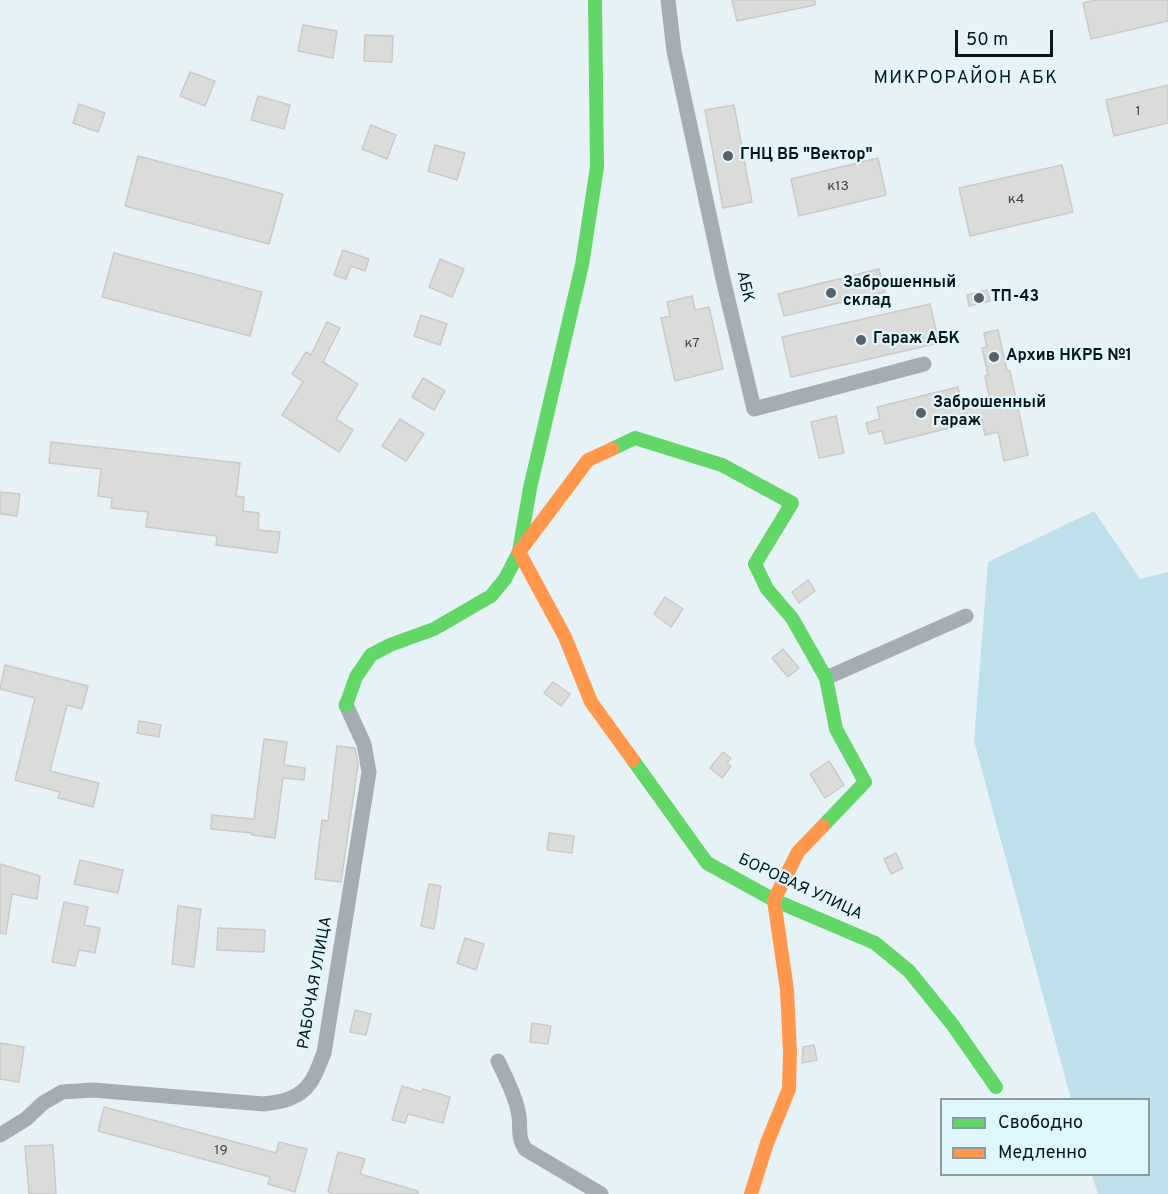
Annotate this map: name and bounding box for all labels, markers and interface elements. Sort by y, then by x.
scale bar [958,18,1056,56]
text: 50 m [966,29,1008,52]
district label: МИКРОРАЙОН АБК [873,68,1059,90]
house number: 1 [1135,104,1141,120]
place label: ГНЦ ВБ "Вектор" [740,146,873,166]
marker: ГНЦ ВБ "Вектор" [721,149,735,163]
house number: к13 [827,179,849,195]
house number: к4 [1008,192,1024,208]
street label: АБК [731,269,757,305]
place label: Заброшенный склад [843,274,956,312]
marker: Заброшенный склад [824,286,838,300]
place label: ТП-43 [991,288,1039,308]
marker: ТП-43 [972,291,986,305]
place label: Гараж АБК [873,330,960,350]
marker: Гараж АБК [854,333,868,347]
house number: к7 [685,336,699,352]
place label: Архив НКРБ №1 [1006,347,1132,367]
marker: Архив НКРБ №1 [987,350,1001,364]
place label: Заброшенный гараж [933,394,1046,432]
marker: Заброшенный гараж [914,406,928,420]
street label: БОРОВАЯ УЛИЦА [735,851,865,925]
street label: РАБОЧАЯ УЛИЦА [295,915,337,1051]
legend [940,1098,1150,1176]
text: Свободно [998,1112,1083,1135]
text: Медленно [998,1142,1087,1165]
house number: 19 [214,1143,228,1159]

